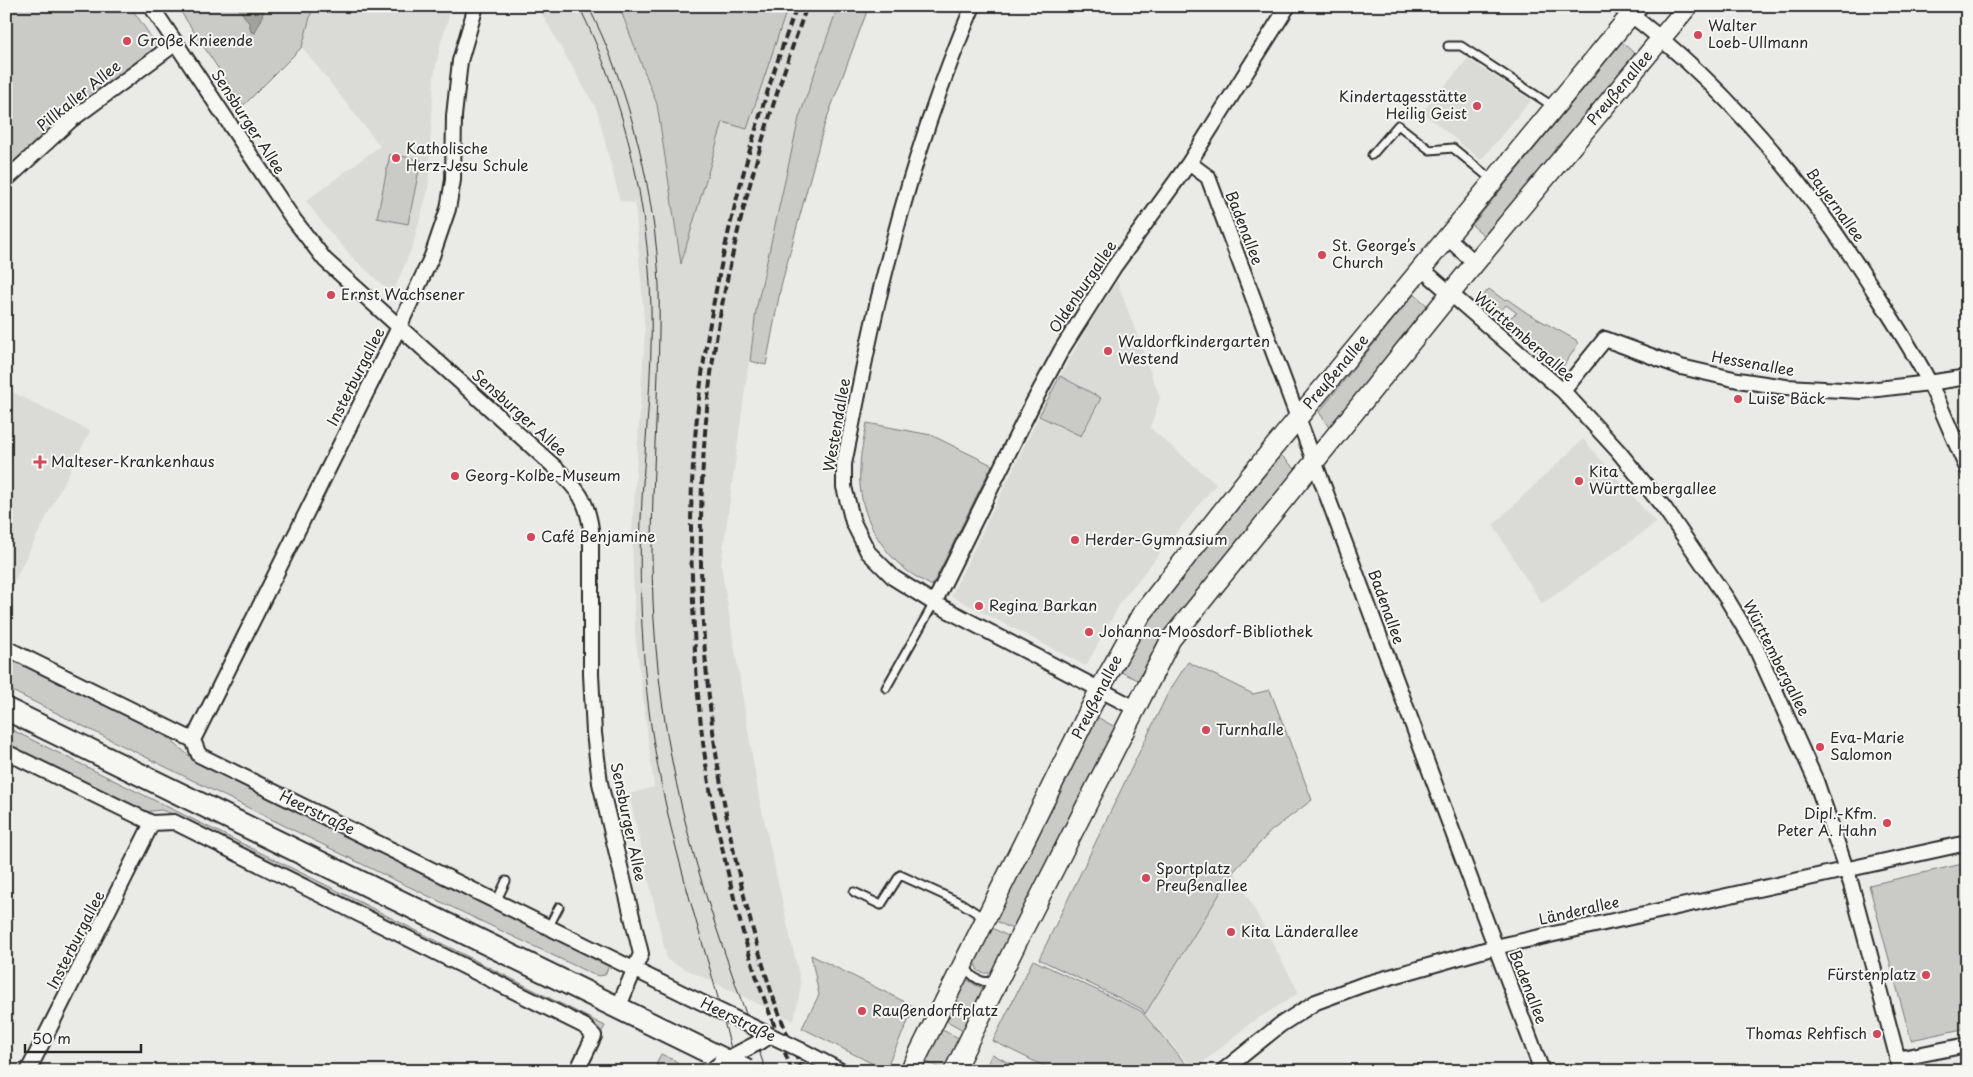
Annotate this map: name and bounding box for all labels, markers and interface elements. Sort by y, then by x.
place label: Walter Loeb-Ullmann [1708,13,1808,53]
place label: Große Knieende [137,28,253,51]
marker: Walter Loeb-Ullmann [1692,29,1704,41]
marker: Große Knieende [121,35,133,47]
street label: Preußenallee [1581,45,1657,130]
street label: Pillkaller Allee [31,54,125,136]
street label: Sensburger Allee [207,64,292,178]
place label: Kindertagesstätte Heilig Geist [1339,84,1467,124]
marker: Kindertagesstätte Heilig Geist [1471,100,1483,112]
place label: Katholische Herz-Jesu Schule [406,136,528,176]
marker: Katholische Herz-Jesu Schule [390,152,402,164]
street label: Bayernallee [1801,162,1871,246]
street label: Badenallee [1221,187,1270,268]
place label: St. George’s Church [1332,233,1416,273]
street label: Oldenburgallee [1042,235,1121,337]
marker: St. George’s Church [1316,249,1328,261]
place label: Ernst Wachsener [341,282,465,305]
street label: Württembergallee [1469,285,1581,386]
marker: Ernst Wachsener [325,289,337,301]
street label: Insterburgallee [320,323,389,430]
place label: Waldorfkindergarten Westend [1118,329,1270,369]
street label: Preußenallee [1297,329,1373,414]
street label: Hessenallee [1710,344,1797,381]
marker: Waldorfkindergarten Westend [1102,345,1114,357]
street label: Sensburger Allee [467,363,573,461]
street label: Westendallee [816,376,855,473]
place label: Luise Bäck [1748,386,1826,409]
marker: Luise Bäck [1732,393,1744,405]
place label: Malteser-Krankenhaus [51,449,215,472]
marker: Malteser-Krankenhaus [33,455,47,469]
place label: Kita Württembergallee [1589,459,1717,499]
place label: Georg-Kolbe-Museum [465,463,621,486]
marker: Georg-Kolbe-Museum [449,470,461,482]
marker: Kita Württembergallee [1573,475,1585,487]
place label: Café Benjamine [541,524,656,547]
place label: Herder-Gymnasium [1085,527,1228,550]
marker: Café Benjamine [525,531,537,543]
marker: Herder-Gymnasium [1069,534,1081,546]
street label: Badenallee [1363,566,1412,647]
place label: Regina Barkan [989,593,1097,616]
street label: Württembergallee [1738,595,1817,719]
marker: Regina Barkan [973,600,985,612]
place label: Johanna-Moosdorf-Bibliothek [1099,619,1313,642]
marker: Johanna-Moosdorf-Bibliothek [1083,626,1095,638]
street label: Preußenallee [1065,650,1127,742]
place label: Turnhalle [1216,717,1284,740]
marker: Turnhalle [1200,724,1212,736]
place label: Eva-Marie Salomon [1830,725,1904,765]
marker: Eva-Marie Salomon [1814,741,1826,753]
street label: Sensburger Allee [606,760,653,883]
street label: Heerstraße [276,784,359,840]
place label: Dipl.-Kfm. Peter A. Hahn [1777,801,1877,841]
marker: Dipl.-Kfm. Peter A. Hahn [1881,817,1893,829]
place label: Sportplatz Preußenallee [1156,856,1248,896]
marker: Sportplatz Preußenallee [1140,872,1152,884]
street label: Insterburgallee [40,886,109,993]
street label: Länderallee [1536,889,1621,930]
place label: Kita Länderallee [1241,919,1358,942]
marker: Kita Länderallee [1225,926,1237,938]
street label: Badenallee [1505,946,1554,1027]
place label: Fürstenplatz [1827,962,1916,985]
marker: Fürstenplatz [1920,969,1932,981]
street label: Heerstraße [697,991,780,1047]
place label: Raußendorffplatz [872,998,998,1021]
marker: Raußendorffplatz [856,1005,868,1017]
place label: Thomas Rehfisch [1745,1021,1867,1044]
scale bar [25,1022,141,1054]
text: 50 m [32,1026,71,1049]
marker: Thomas Rehfisch [1871,1028,1883,1040]

